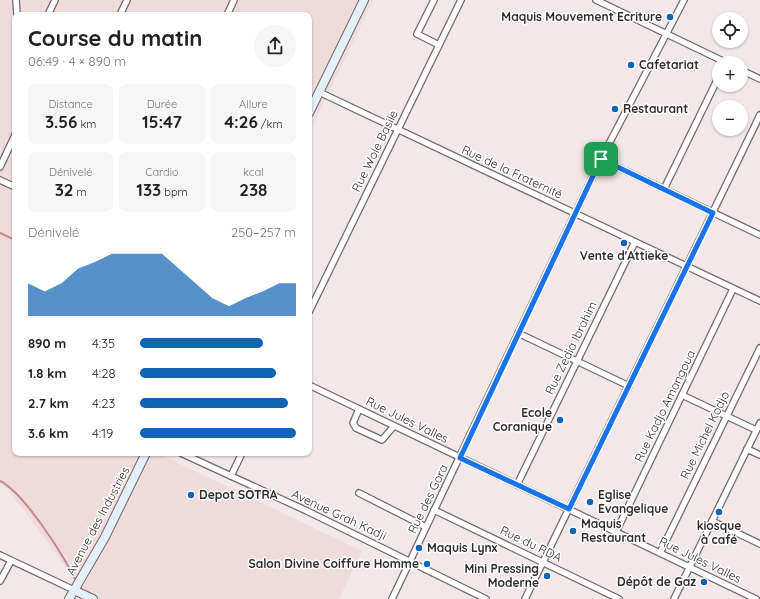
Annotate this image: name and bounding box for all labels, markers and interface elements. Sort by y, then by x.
place label: Maquis Mouvement Ecriture [501,9,662,24]
marker: Maquis Mouvement Ecriture [665,12,675,22]
map controls [712,12,748,136]
button: locate [712,12,748,48]
text: Course du matin [28,24,202,52]
button: share [254,25,296,67]
text: 06:49 · 4 × 890 m [28,53,126,69]
button: + [712,56,748,92]
place label: Cafetariat [639,57,699,72]
marker: Cafetariat [626,60,636,70]
text: Distance [49,97,93,111]
text: Durée [147,97,177,111]
text: Allure [239,97,268,111]
button: − [712,100,748,136]
place label: Restaurant [623,101,688,116]
marker: Restaurant [610,104,620,114]
street label: Rue Wole Basile [348,107,401,194]
text: 3.56 [45,111,77,132]
text: 15:47 [142,111,182,132]
text: 4:26 [224,111,258,132]
text: km [77,117,96,131]
text: /km [258,117,283,131]
street label: Rue de la Fraternité [459,142,565,202]
pin [584,142,618,176]
icon: arrive [590,148,612,170]
text: Dénivelé [49,165,92,179]
text: Cardio [145,165,179,179]
text: kcal [243,165,264,179]
text: 32 [55,179,74,200]
text: 133 [136,179,161,200]
text: 238 [239,179,267,200]
text: m [74,185,87,199]
text: bpm [161,185,188,199]
text: Dénivelé [28,224,79,240]
text: 250–257 m [231,224,296,240]
marker: Vente d'Attieke [619,238,629,248]
place label: Vente d'Attieke [580,248,668,263]
street label: Rue Zedia Ibrahim [541,299,600,397]
text: 890 m [28,335,66,351]
text: 4:35 [92,335,115,351]
street label: Rue Kadjo Amangoua [631,347,698,464]
text: 1.8 km [28,365,66,381]
text: 4:28 [92,365,116,381]
street label: Rue Michel Kodjo [677,388,732,481]
street label: Rue Jules Valles [364,393,451,446]
text: 2.7 km [28,395,69,411]
text: 4:23 [92,395,115,411]
place label: Ecole Coranique [493,405,552,434]
marker: Ecole Coranique [555,415,565,425]
text: 3.6 km [28,425,68,441]
text: 4:19 [92,425,113,441]
street label: Rue des Gora [404,462,451,536]
street label: Avenue des Industries [63,464,133,578]
street label: Avenue Grah Kadji [289,486,389,543]
place label: Depot SOTRA [199,487,278,502]
place label: Eglise Evangelique [598,487,668,516]
marker: Depot SOTRA [186,490,196,500]
marker: Eglise Evangelique [585,497,595,507]
marker: kiosque à café [714,507,724,517]
place label: Maquis Restaurant [581,516,646,545]
place label: kiosque à café [697,518,741,547]
street label: Rue du RDA [498,522,565,565]
marker: Maquis Restaurant [568,526,578,536]
street label: Rue Jules Valles [657,533,744,586]
place label: Maquis Lynx [427,540,498,555]
marker: Maquis Lynx [414,543,424,553]
place label: Salon Divine Coiffure Homme [249,556,419,571]
marker: Salon Divine Coiffure Homme [422,559,432,569]
place label: Mini Pressing Moderne [465,561,539,590]
marker: Mini Pressing Moderne [542,571,552,581]
place label: Dépôt de Gaz [617,574,696,589]
marker: Dépôt de Gaz [699,577,709,587]

